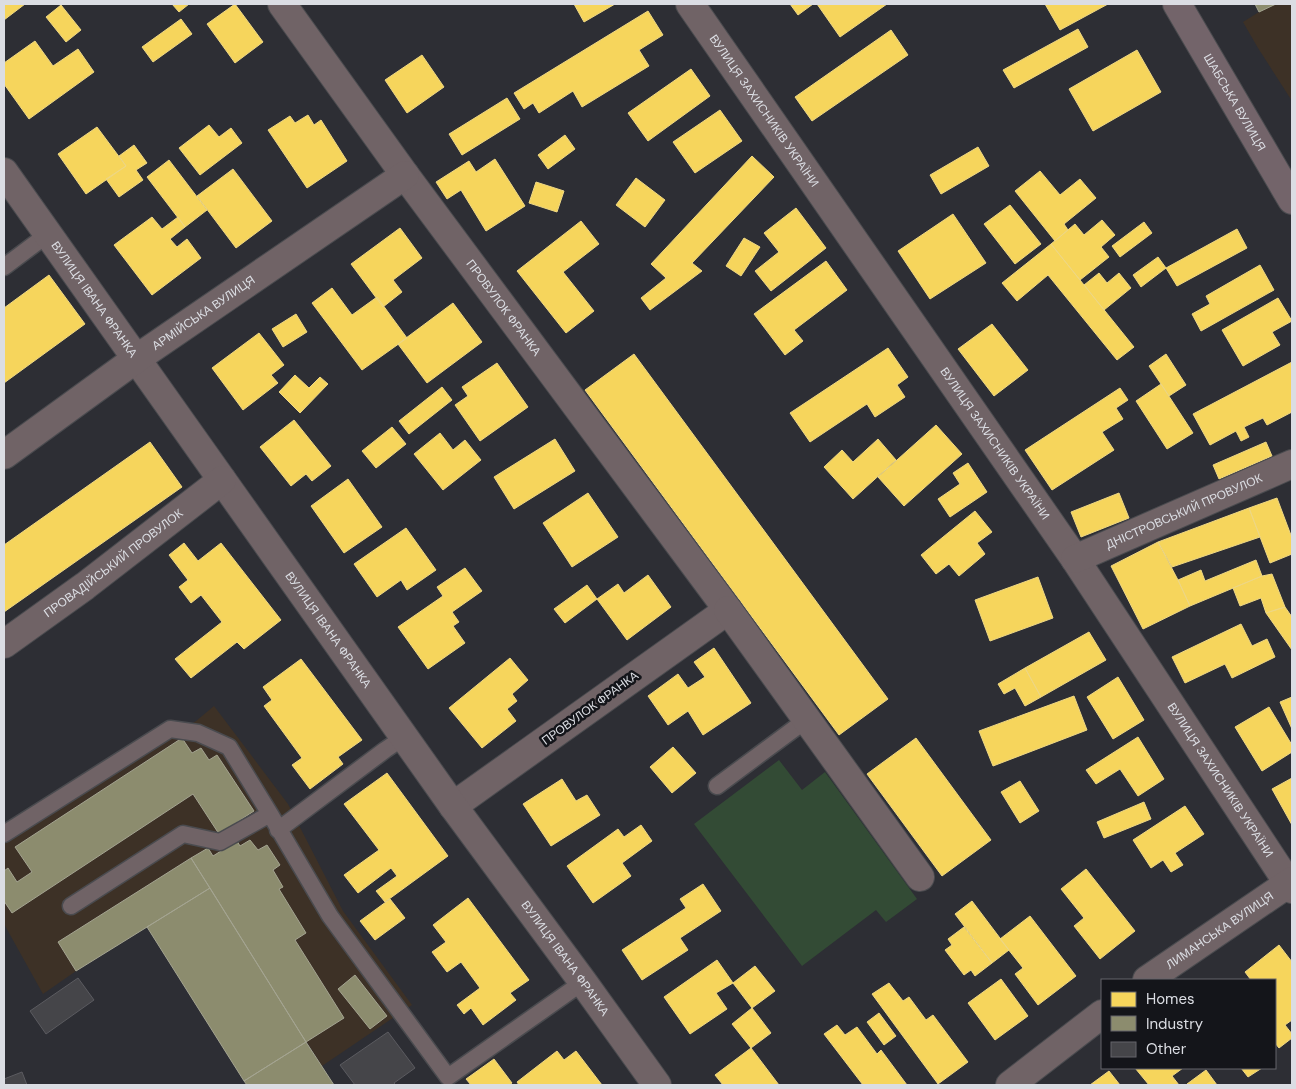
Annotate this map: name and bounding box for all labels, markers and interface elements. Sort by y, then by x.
street label: ВУЛИЦЯ ЗАХИСНИКІВ УКРАЇНИ [706,31,823,190]
street label: ШАБСЬКА ВУЛИЦЯ [1200,51,1270,154]
street label: ВУЛИЦЯ ІВАНА ФРАНКА [47,238,141,361]
street label: ПРОВУЛОК ФРАНКА [463,256,545,359]
street label: АРМІЙСЬКА ВУЛИЦЯ [149,272,258,354]
street label: ВУЛИЦЯ ЗАХИСНИКІВ УКРАЇНИ [936,364,1053,523]
street label: ДНІСТРОВСЬКИЙ ПРОВУЛОК [1103,470,1265,553]
street label: ПРОВАДІЙСЬКИЙ ПРОВУЛОК [41,505,186,621]
street label: ВУЛИЦЯ ІВАНА ФРАНКА [282,568,375,691]
street label: ПРОВУЛОК ФРАНКА [538,667,642,749]
street label: ВУЛИЦЯ ЗАХИСНИКІВ УКРАЇНИ [1164,700,1277,860]
street label: ЛИМАНСЬКА ВУЛИЦЯ [1163,888,1277,973]
street label: ВУЛИЦЯ ІВАНА ФРАНКА [518,897,613,1019]
legend [1101,979,1276,1069]
text: Homes [1146,989,1195,1009]
text: Industry [1146,1014,1204,1034]
text: Other [1146,1039,1187,1059]

